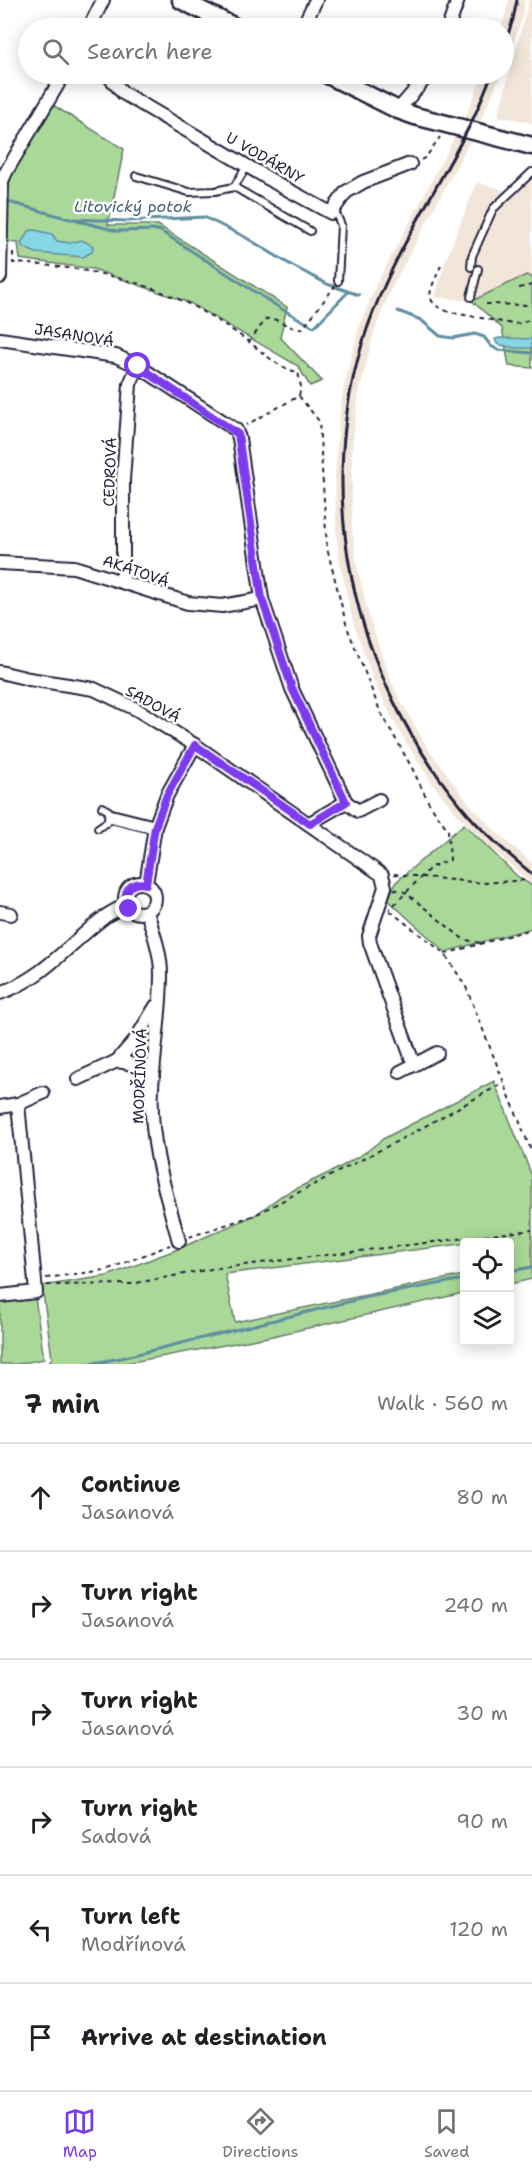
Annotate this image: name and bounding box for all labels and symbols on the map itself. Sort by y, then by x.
street label: U VODÁRNY [222,127,308,188]
water label: Litovický potok [74,196,192,217]
street label: JASANOVÁ [33,318,116,351]
route start [124,352,150,378]
street label: CEDROVÁ [98,437,121,507]
street label: AKÁTOVÁ [100,549,172,592]
street label: SADOVÁ [122,680,184,727]
route end [115,895,141,921]
street label: MODŘÍNOVÁ [127,1028,152,1124]

